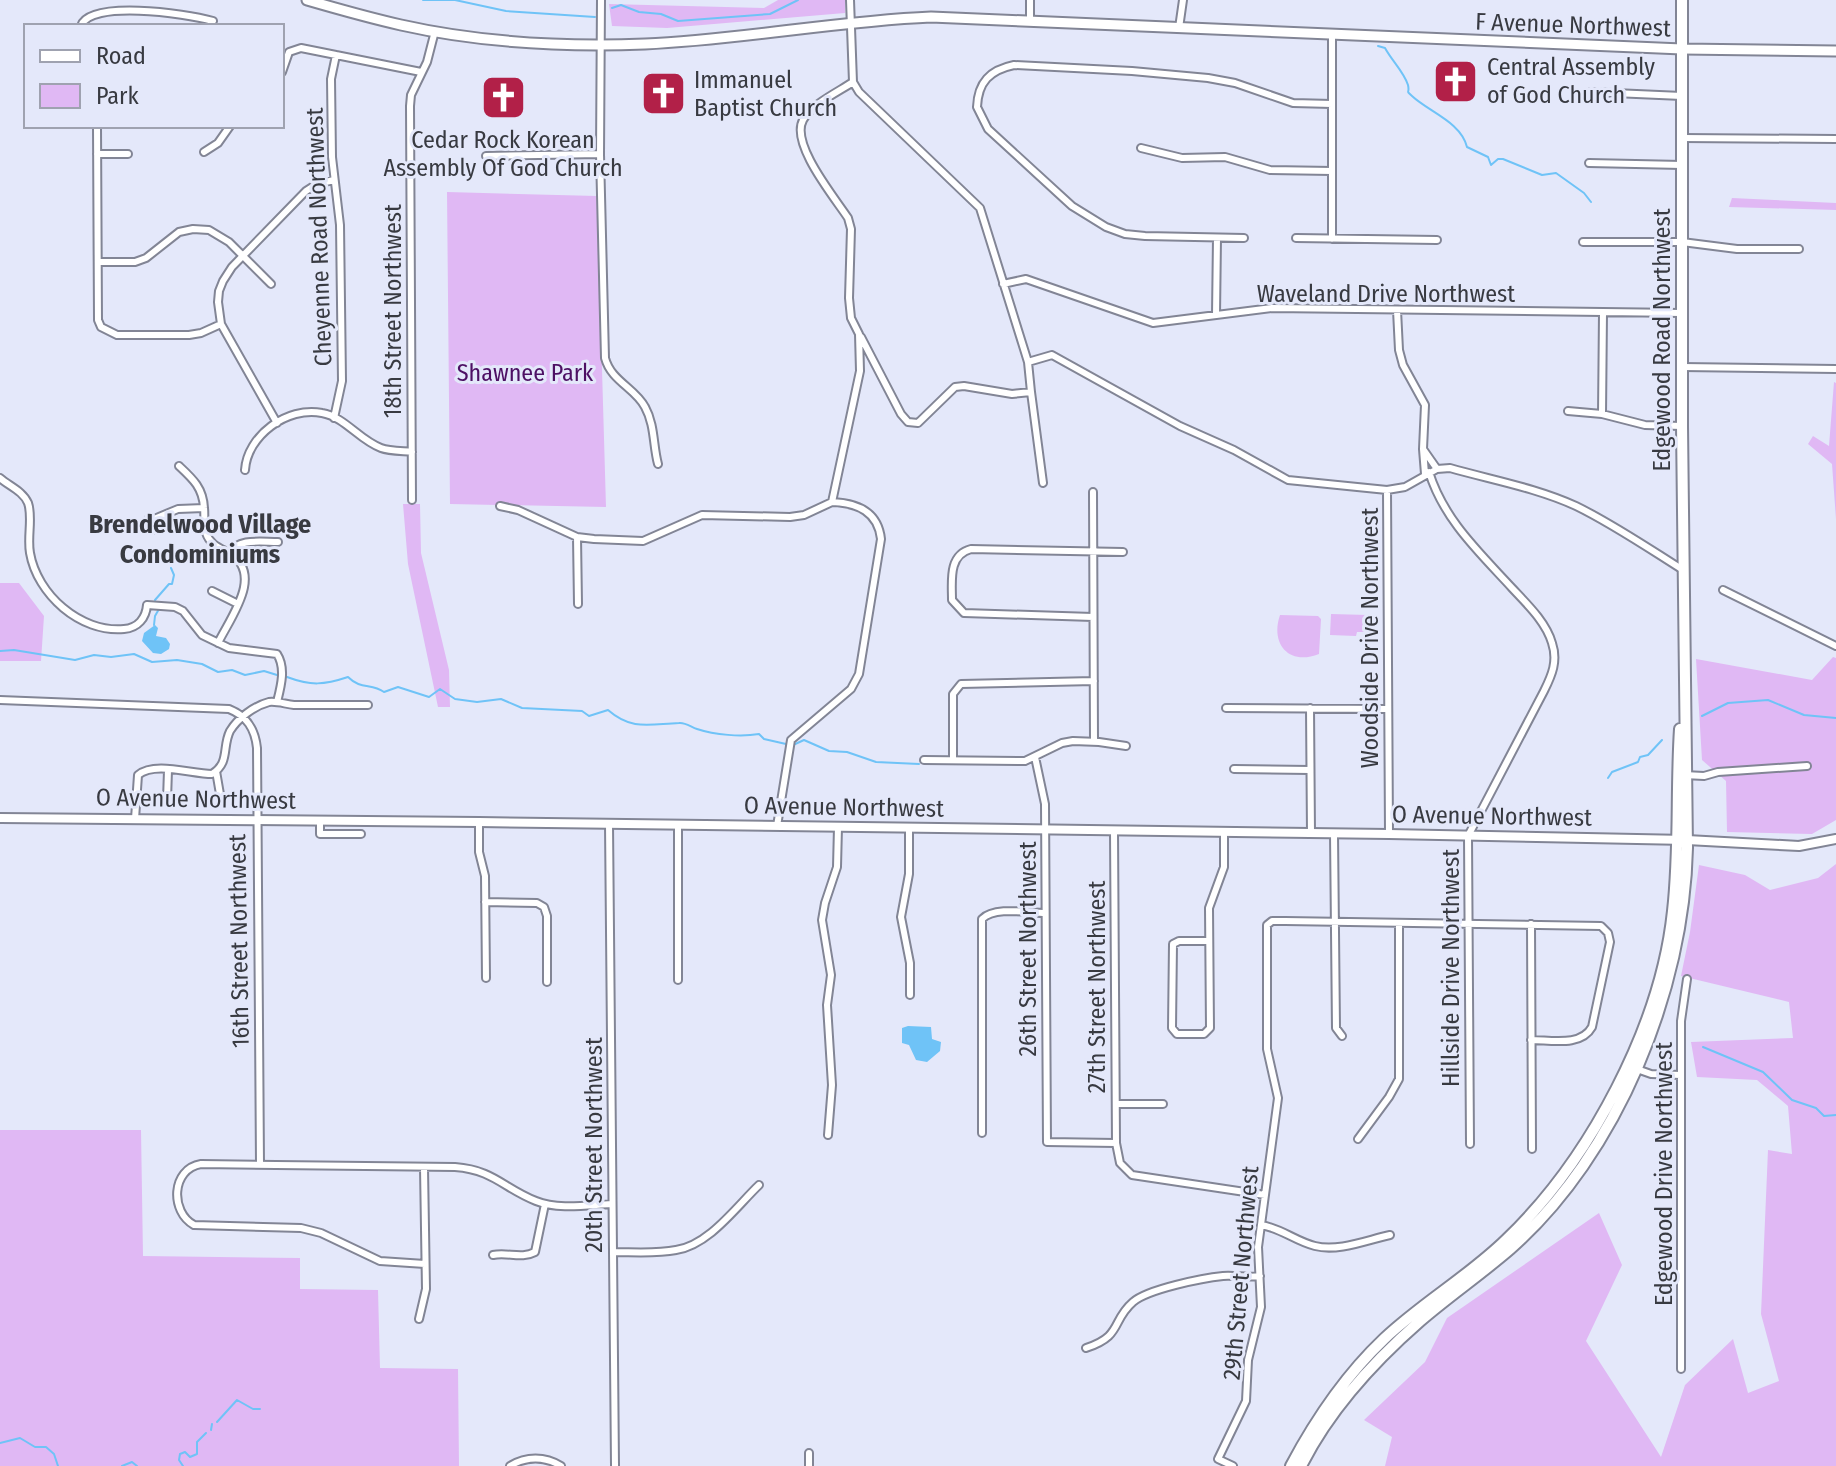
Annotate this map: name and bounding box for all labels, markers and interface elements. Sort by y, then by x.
street label: F Avenue Northwest [1475,8,1671,42]
legend [24,24,284,128]
text: Road [96,42,146,70]
place label: Central Assembly of God Church [1487,53,1655,109]
church icon: Central Assembly of God Church [1432,57,1480,105]
place label: Immanuel Baptist Church [694,66,837,122]
church icon: Immanuel Baptist Church [639,70,687,118]
church icon: Cedar Rock Korean Assembly Of God Church [479,74,527,122]
text: Park [96,82,139,110]
street label: Cheyenne Road Northwest [300,107,338,367]
place label: Cedar Rock Korean Assembly Of God Church [383,126,623,182]
street label: 18th Street Northwest [379,204,407,418]
street label: Edgewood Road Northwest [1648,208,1676,472]
street label: Waveland Drive Northwest [1257,280,1515,308]
park label: Shawnee Park [457,359,594,387]
street label: Woodside Drive Northwest [1356,508,1384,768]
district label: Brendelwood Village Condominiums [89,509,311,570]
street label: O Avenue Northwest [96,783,296,815]
street label: O Avenue Northwest [744,791,944,823]
street label: O Avenue Northwest [1392,800,1592,832]
street label: 16th Street Northwest [223,834,255,1048]
street label: 26th Street Northwest [1014,841,1042,1057]
street label: Hillside Drive Northwest [1437,849,1465,1087]
street label: 27th Street Northwest [1083,881,1111,1093]
street label: 20th Street Northwest [580,1037,608,1253]
street label: Edgewood Drive Northwest [1650,1042,1678,1306]
street label: 29th Street Northwest [1218,1165,1264,1381]

